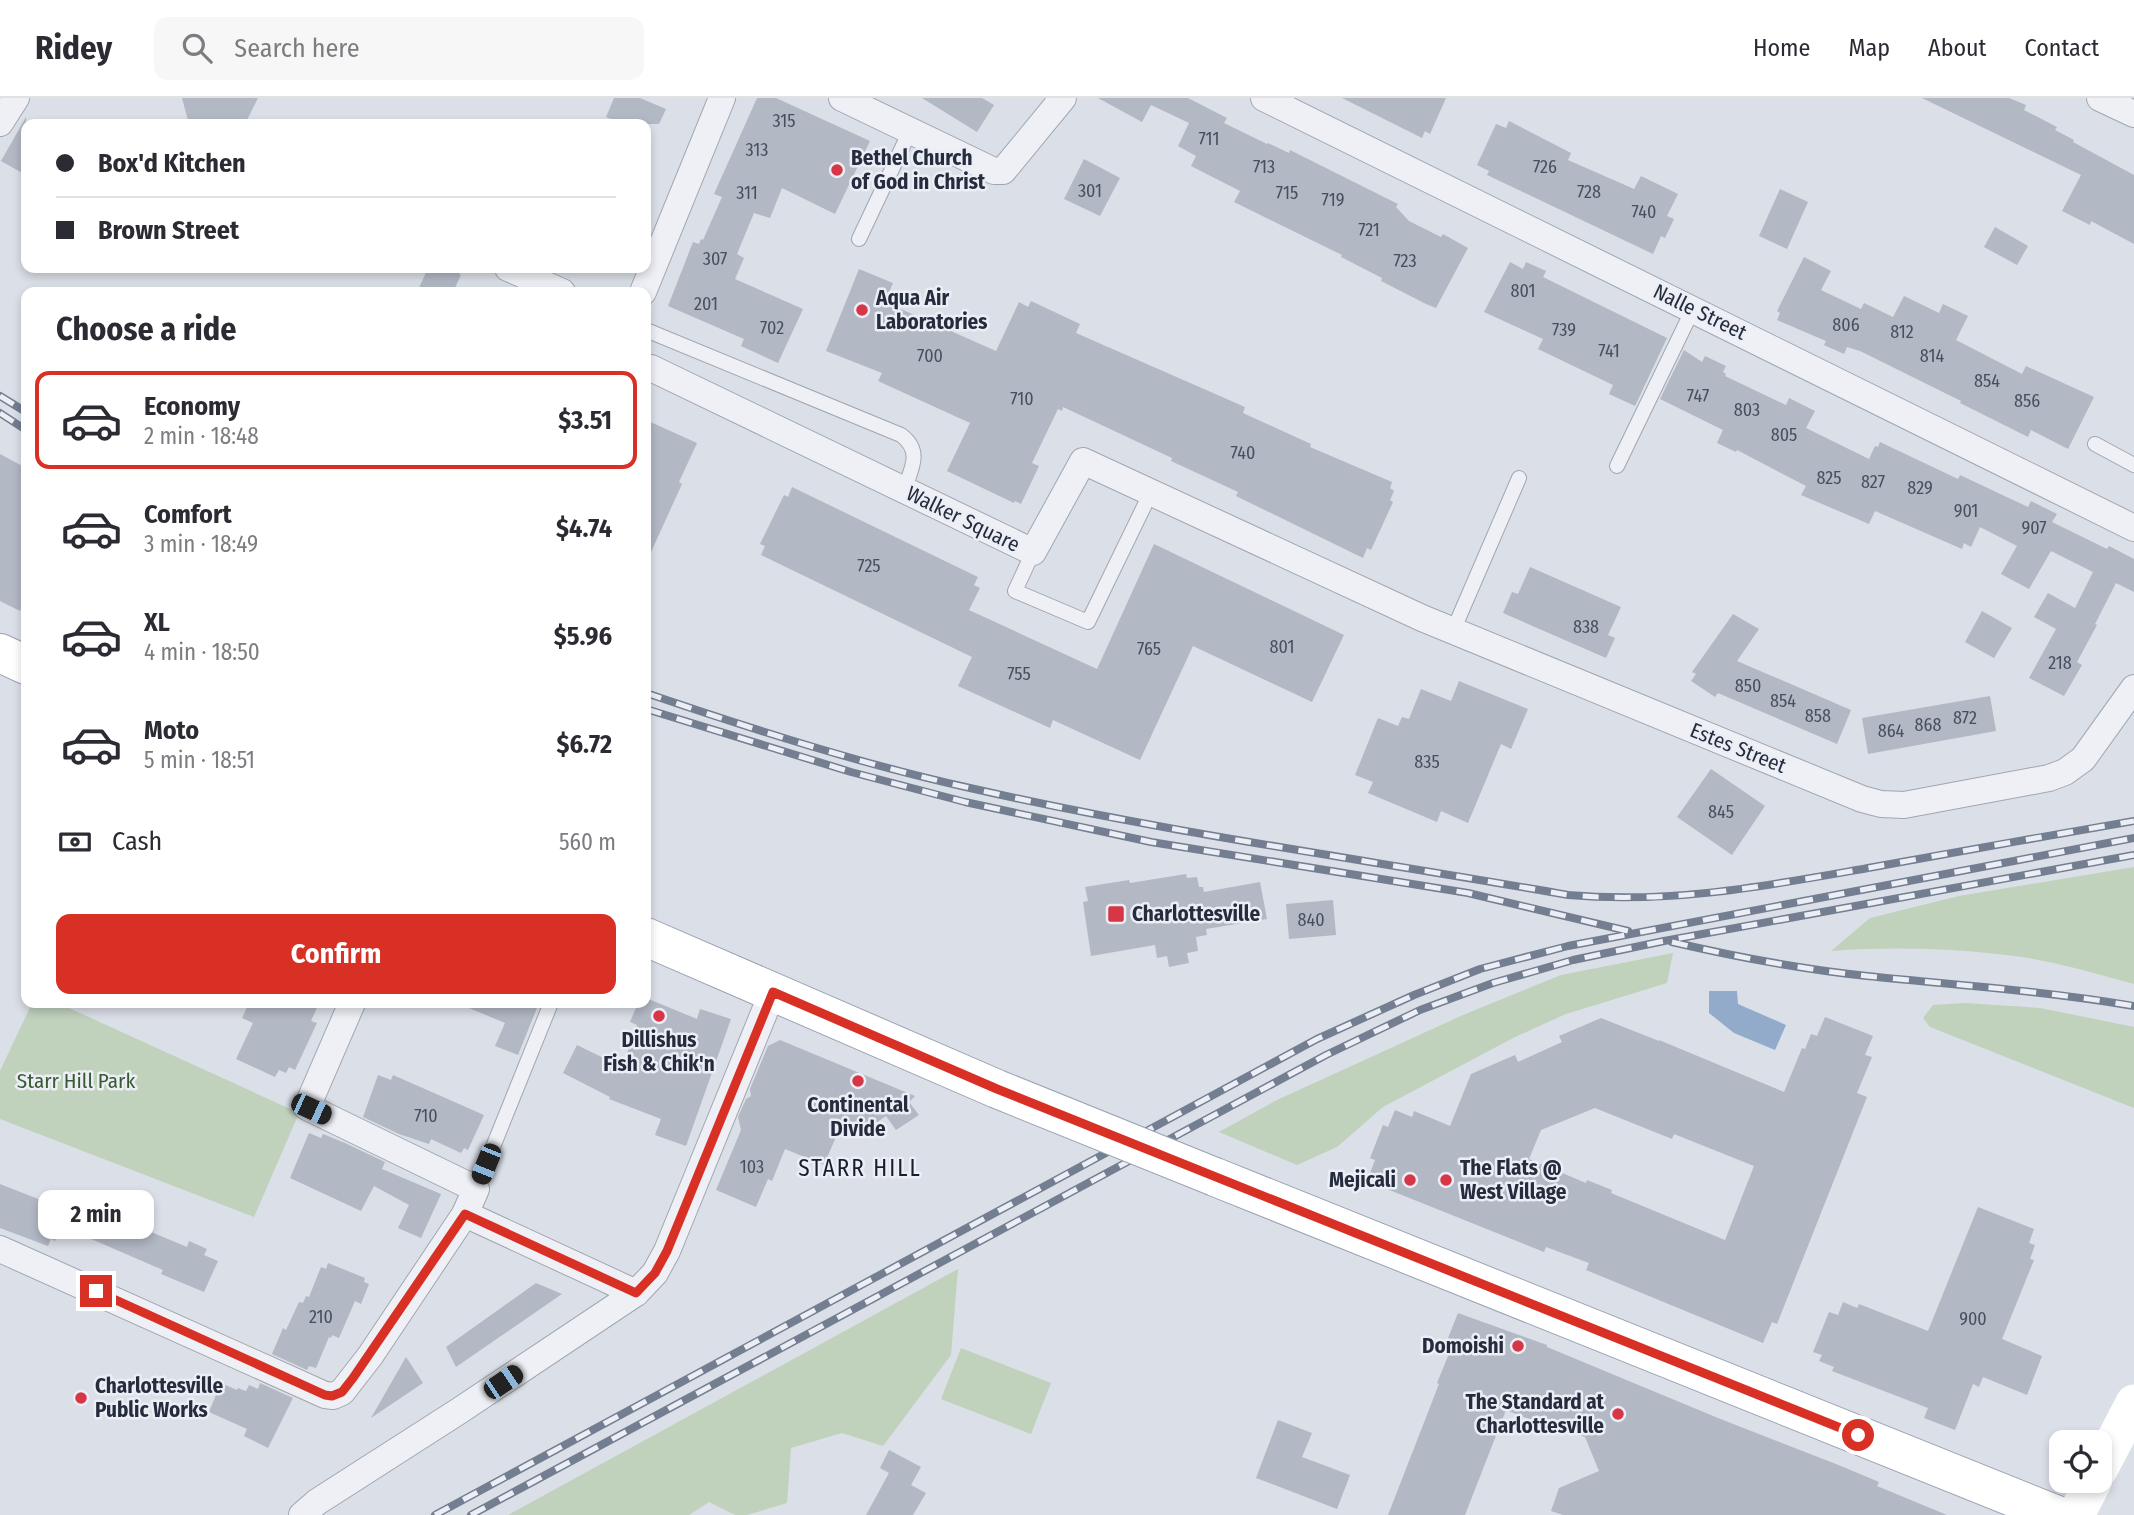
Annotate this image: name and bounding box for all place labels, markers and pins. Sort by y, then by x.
place label: Bethel Church of God in Christ [851,145,986,195]
marker: Bethel Church of God in Christ [829,162,845,178]
place label: Aqua Air Laboratories [875,285,987,335]
marker: Aqua Air Laboratories [854,302,870,318]
place label: Charlottesville [1132,901,1260,927]
marker: Charlottesville [1106,904,1126,924]
marker: Dillishus Fish & Chik'n [651,1008,667,1024]
place label: Dillishus Fish & Chik'n [603,1027,715,1077]
marker: Continental Divide [850,1073,866,1089]
place label: Continental Divide [807,1092,909,1142]
place label: The Flats @ West Village [1460,1155,1567,1205]
place label: Mejicali [1329,1167,1396,1193]
marker: Mejicali [1402,1172,1418,1188]
marker: The Flats @ West Village [1438,1172,1454,1188]
place label: Domoishi [1422,1333,1504,1359]
marker: Domoishi [1510,1338,1526,1354]
place label: Charlottesville Public Works [95,1373,223,1423]
place label: The Standard at Charlottesville [1466,1389,1605,1439]
marker: Charlottesville Public Works [73,1390,89,1406]
marker: The Standard at Charlottesville [1610,1406,1626,1422]

